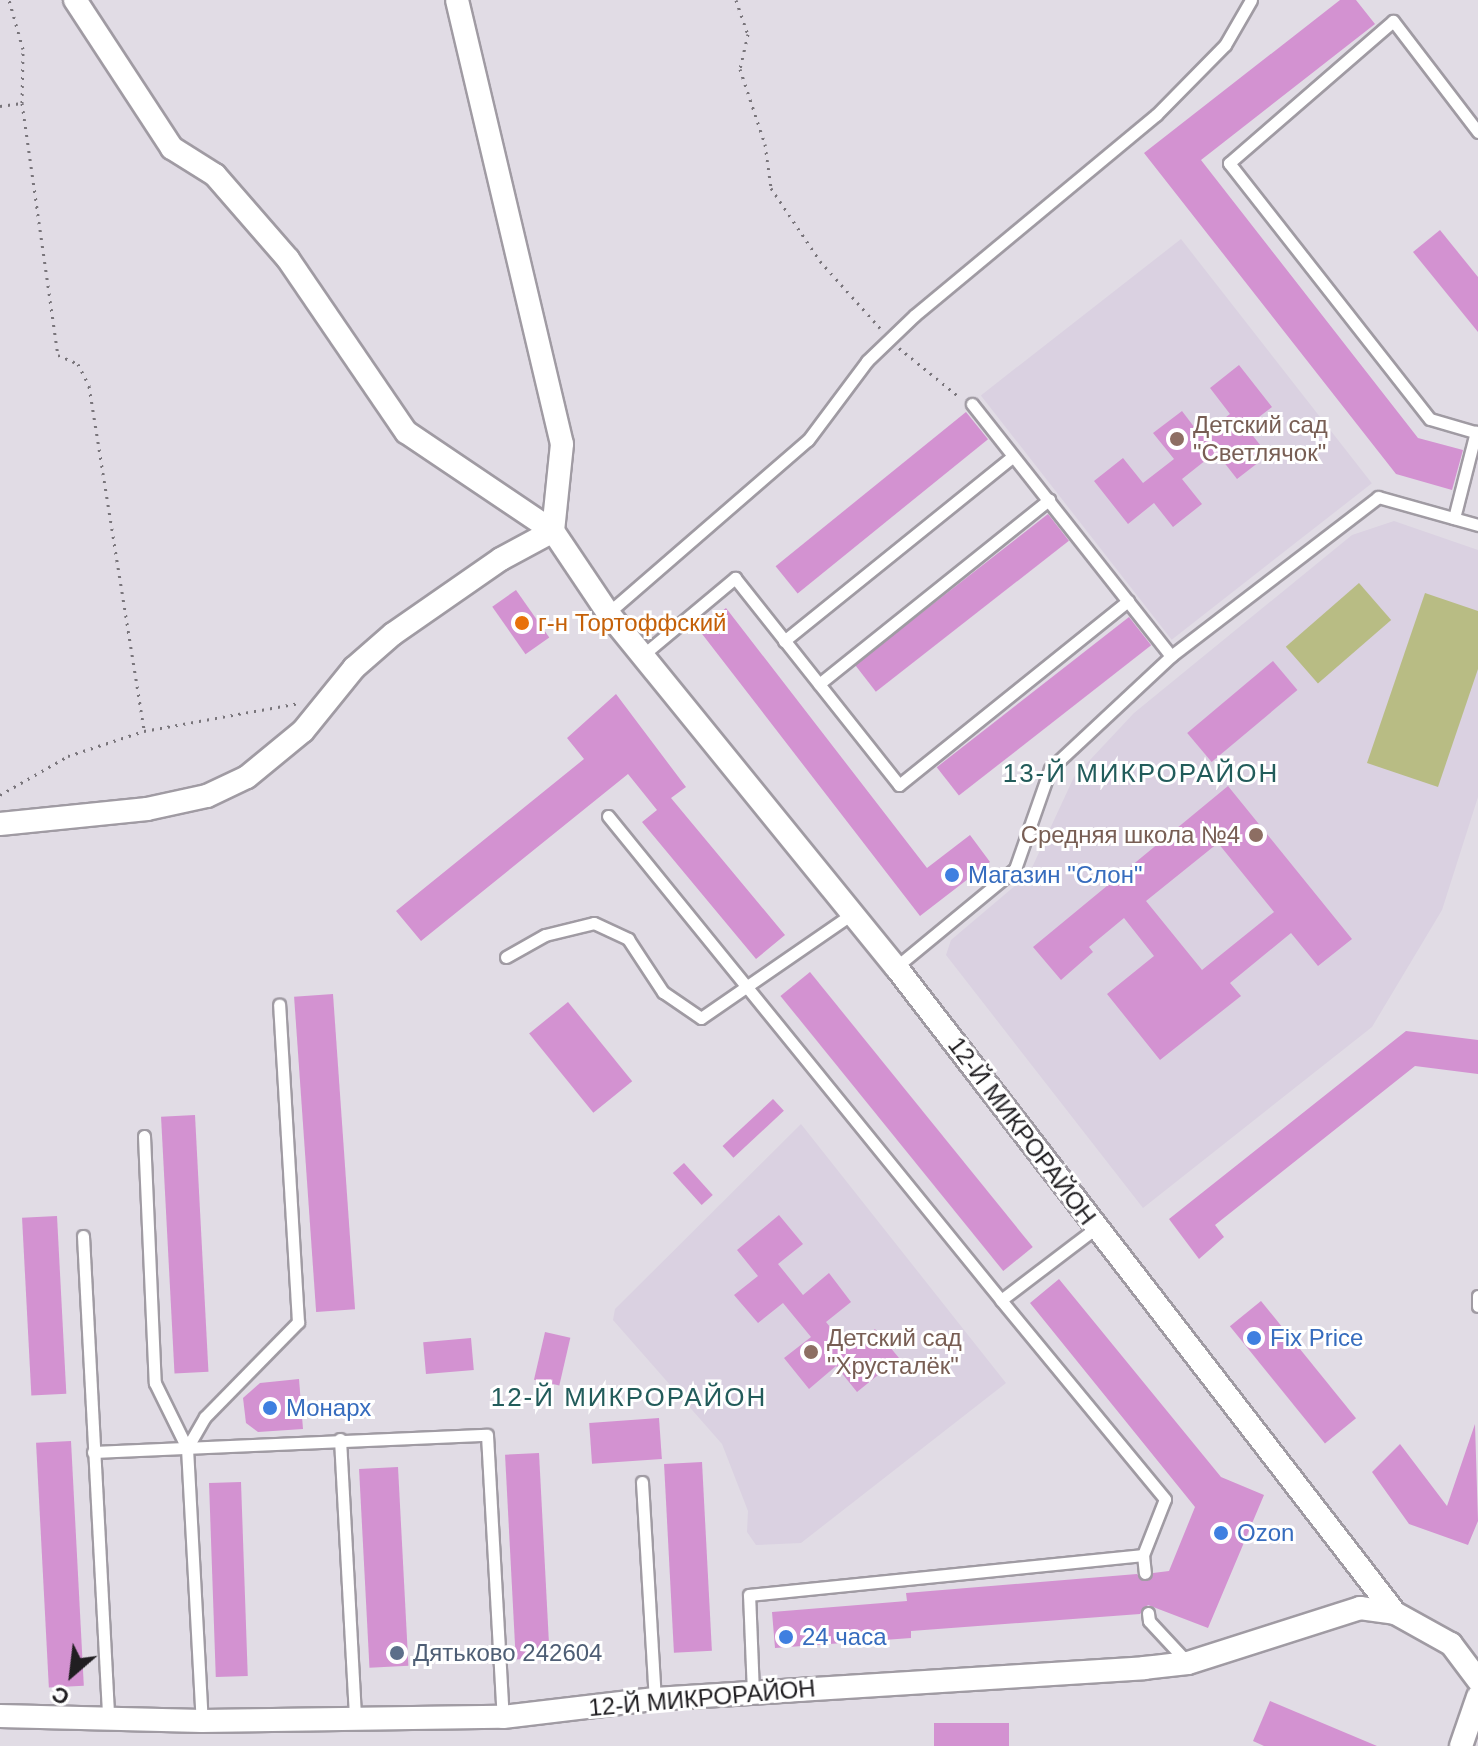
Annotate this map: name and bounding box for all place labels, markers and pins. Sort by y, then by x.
place label: Детский сад "Светлячок" [1193,411,1328,467]
marker: Детский сад "Светлячок" [1168,430,1186,448]
place label: г-н Тортоффский [538,609,726,637]
marker: г-н Тортоффский [513,614,531,632]
place label: Средняя школа №4 [1021,821,1240,849]
marker: Средняя школа №4 [1247,826,1265,844]
place label: Магазин "Слон" [968,861,1142,889]
marker: Магазин "Слон" [943,866,961,884]
place label: Детский сад "Хрусталёк" [827,1324,962,1380]
place label: Fix Price [1270,1324,1363,1352]
marker: Fix Price [1245,1329,1263,1347]
marker: Детский сад "Хрусталёк" [802,1343,820,1361]
place label: Монарх [286,1394,371,1422]
marker: Монарх [261,1399,279,1417]
place label: Ozon [1237,1519,1294,1547]
marker: Ozon [1212,1524,1230,1542]
place label: 24 часа [802,1623,887,1651]
marker: 24 часа [777,1628,795,1646]
place label: Дятьково 242604 [413,1639,602,1667]
marker: Дятьково 242604 [388,1644,406,1662]

